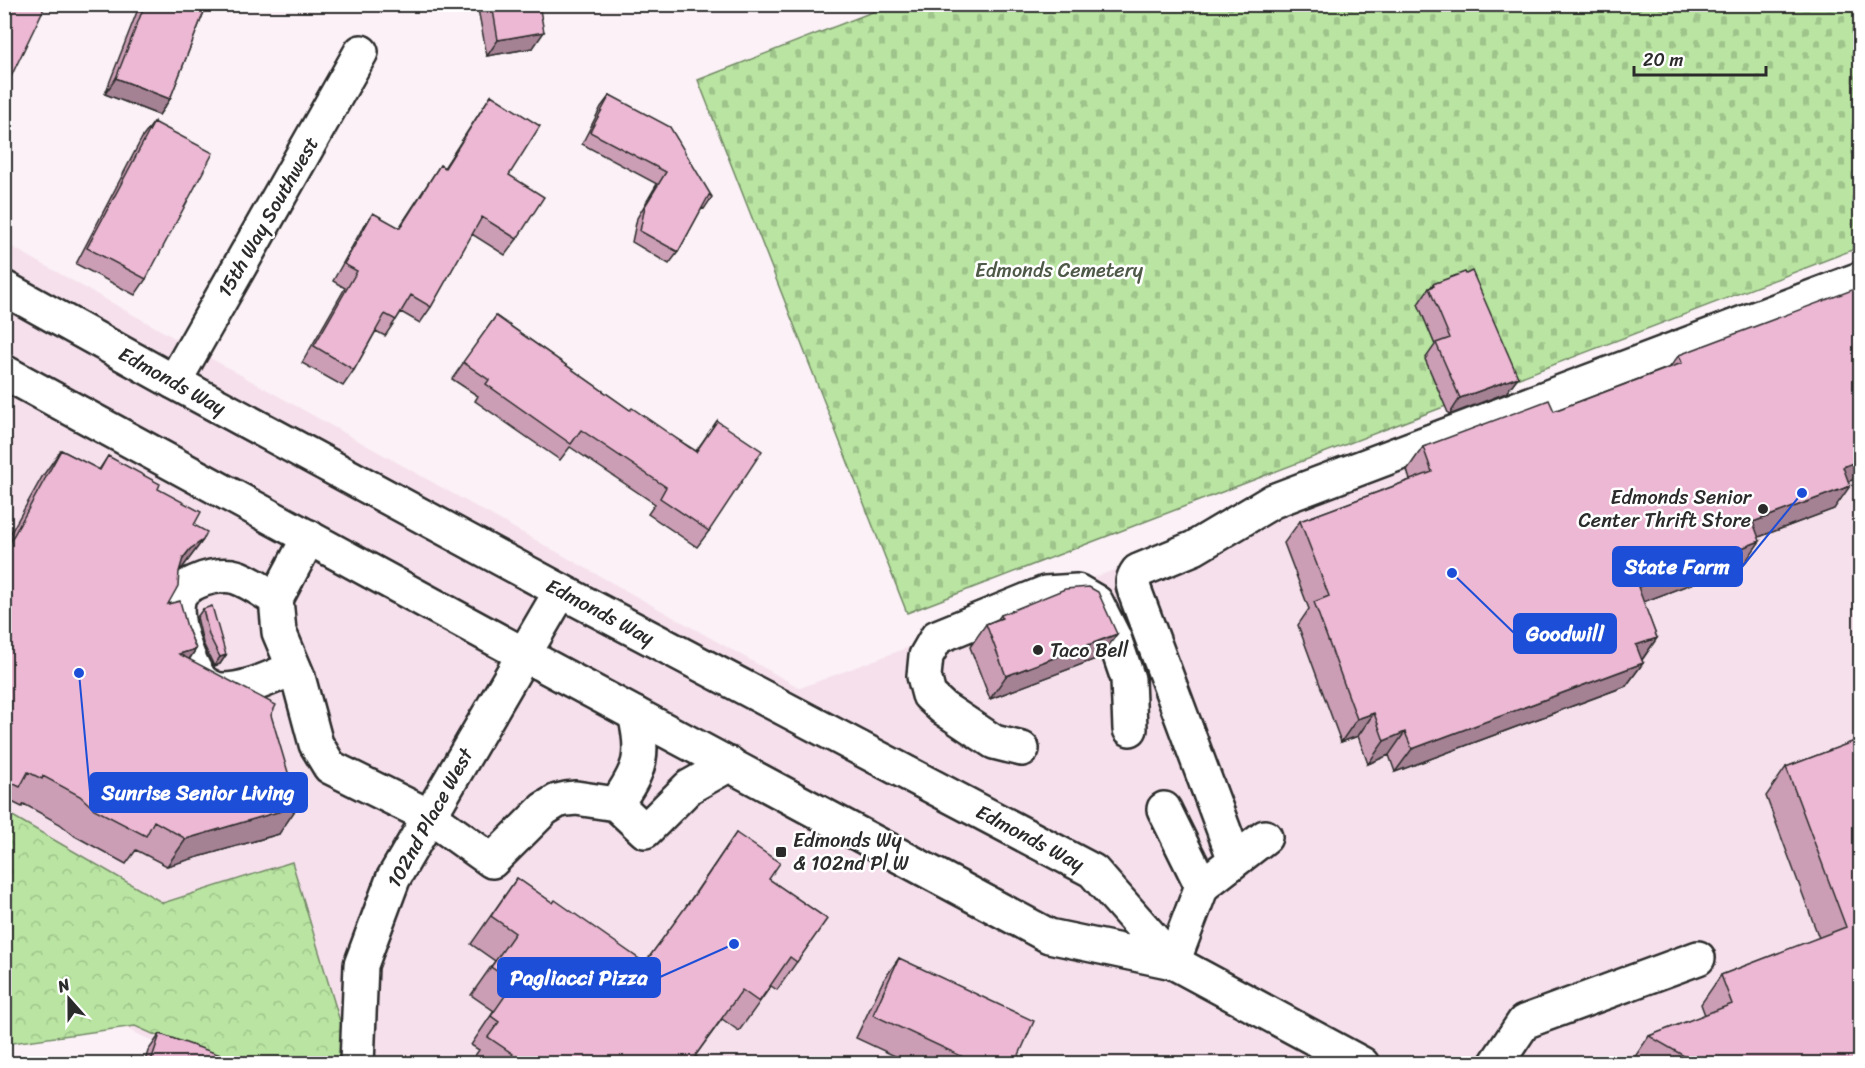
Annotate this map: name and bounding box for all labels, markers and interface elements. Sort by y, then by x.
scale bar [1634,39,1766,77]
text: 20 m [1643,44,1683,76]
street label: 15th Way Southwest [208,130,328,304]
park label: Edmonds Cemetery [975,253,1144,288]
street label: Edmonds Way [112,337,233,425]
place label: Edmonds Senior Center Thrift Store [1578,480,1753,538]
marker: Edmonds Senior Center Thrift Store [1756,502,1770,516]
callout: State Farm [1613,547,1742,586]
text: State Farm [1623,548,1730,586]
street label: Edmonds Way [539,569,661,656]
callout: Goodwill [1514,614,1616,653]
text: Goodwill [1525,615,1605,653]
place label: Taco Bell [1050,633,1129,668]
marker: Taco Bell [1031,643,1045,657]
street label: 102nd Place West [377,741,483,894]
callout: Sunrise Senior Living [90,773,307,812]
text: Sunrise Senior Living [101,774,295,812]
street label: Edmonds Way [969,795,1091,882]
place label: Edmonds Wy & 102nd Pl W [793,823,909,881]
marker: Edmonds Wy & 102nd Pl W [774,845,788,859]
callout: Pagliacci Pizza [498,958,660,997]
text: Pagliacci Pizza [510,959,648,997]
north arrow [39,969,99,1029]
text: N [52,970,75,1001]

